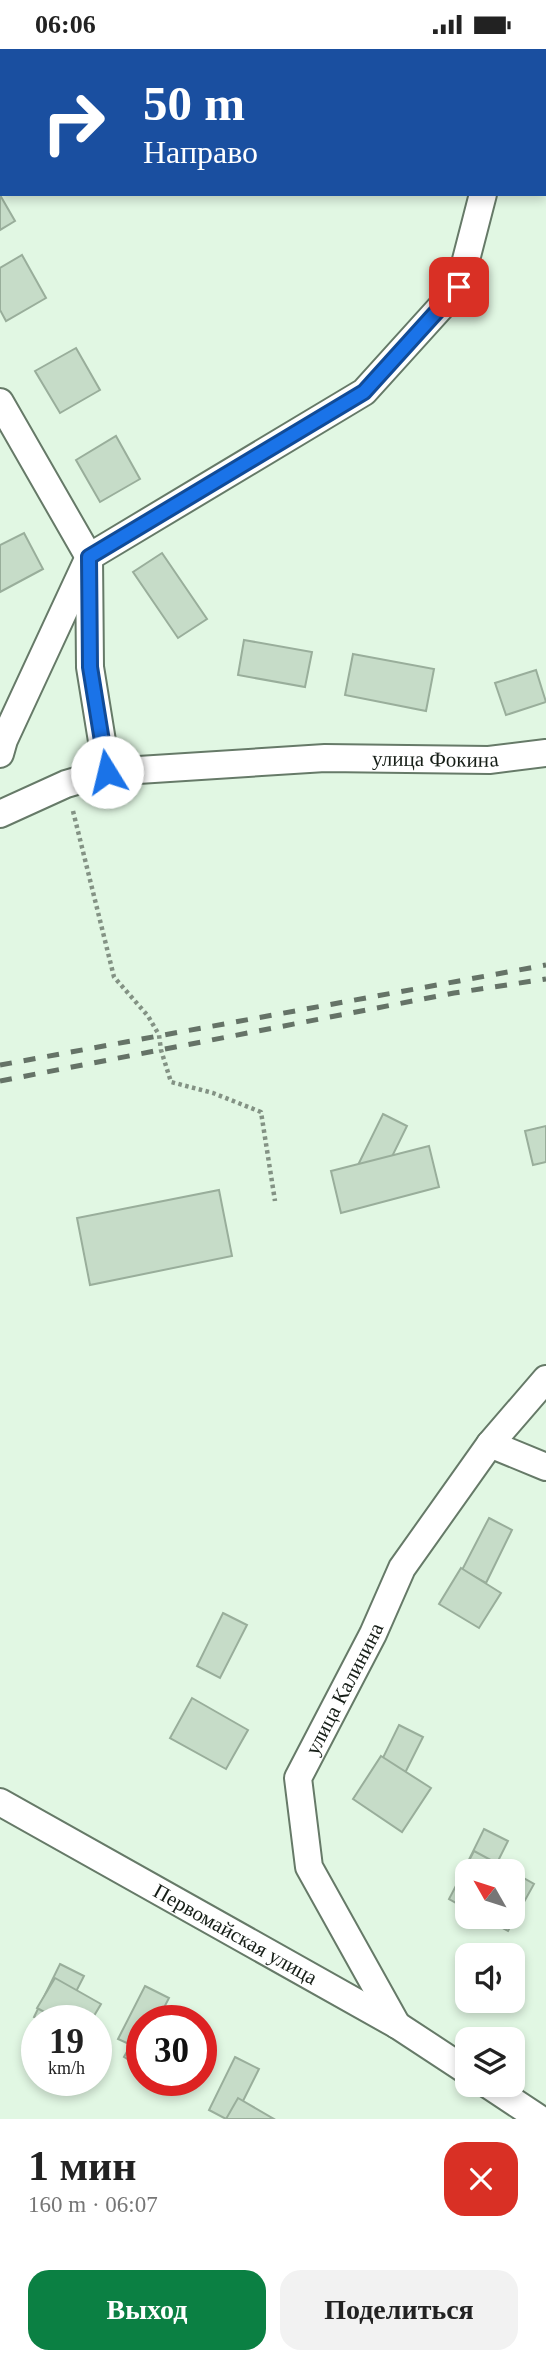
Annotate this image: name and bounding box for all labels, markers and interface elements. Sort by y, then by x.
text: 06:06 [35,10,96,39]
text: 50 m [143,76,245,131]
icon: right [28,77,119,168]
text: Направо [143,134,258,170]
pin [429,257,489,317]
icon: arrive [440,268,478,306]
position arrow [70,735,144,809]
street label: улица Фокина [372,747,501,772]
street label: улица Калинина [300,1619,389,1759]
north arrow [455,1859,525,1929]
map controls [455,1859,525,2097]
street label: Первомайская улица [149,1879,322,1990]
button: sound [455,1943,525,2013]
speed limit sign: 30 [126,2005,217,2096]
text: 19 [49,2022,84,2061]
button: layers [455,2027,525,2097]
text: km/h [48,2058,85,2078]
button: close [444,2142,518,2216]
text: 1 мин [28,2143,137,2189]
text: 160 m · 06:07 [28,2192,158,2217]
button: Выход [28,2270,266,2350]
button: Поделиться [280,2270,518,2350]

